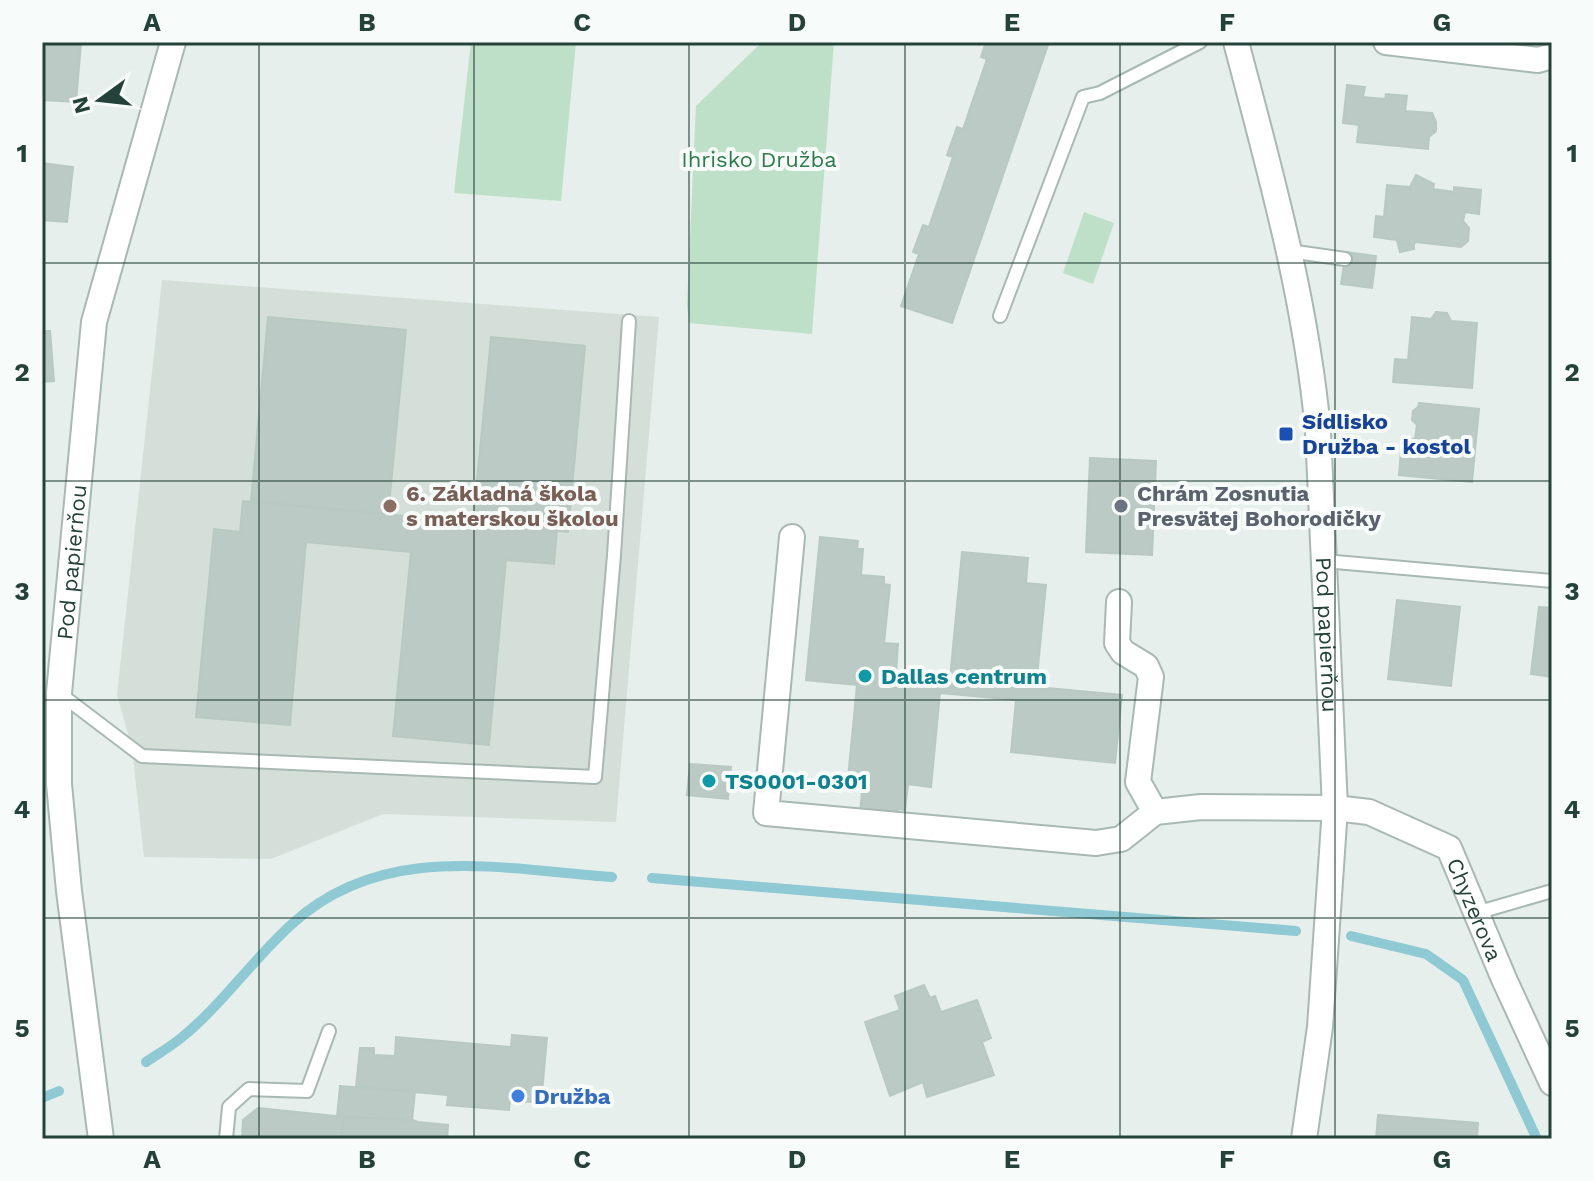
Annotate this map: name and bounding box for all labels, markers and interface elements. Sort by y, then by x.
text: A [143,7,161,37]
text: B [358,7,376,37]
text: C [573,7,591,37]
text: D [788,7,806,37]
text: E [1004,7,1020,37]
text: F [1219,7,1235,37]
text: G [1433,7,1451,37]
north arrow [60,60,140,140]
text: N [67,94,95,116]
text: 1 [16,138,28,168]
text: 1 [1566,138,1578,168]
park label: Ihrisko Družba [681,147,837,172]
text: 2 [14,357,30,387]
text: 2 [1564,357,1580,387]
place label: Sídlisko Družba - kostol [1302,409,1471,459]
marker: Sídlisko Družba - kostol [1277,425,1295,443]
place label: 6. Základná škola s materskou školou [406,481,619,531]
place label: Chrám Zosnutia Presvätej Bohorodičky [1137,481,1382,531]
street label: Pod papierňou [52,483,92,641]
marker: 6. Základná škola s materskou školou [381,497,399,515]
marker: Chrám Zosnutia Presvätej Bohorodičky [1112,497,1130,515]
street label: Pod papierňou [1311,556,1343,713]
text: 3 [14,576,30,606]
text: 3 [1564,576,1580,606]
place label: Dallas centrum [881,664,1047,689]
marker: Dallas centrum [856,667,874,685]
place label: TS0001-0301 [725,769,868,794]
marker: TS0001-0301 [700,772,718,790]
text: 4 [14,794,31,824]
text: 4 [1564,794,1581,824]
street label: Chyzerova [1442,854,1507,965]
text: 5 [14,1013,30,1043]
text: 5 [1564,1013,1580,1043]
place label: Družba [534,1084,611,1109]
marker: Družba [509,1087,527,1105]
text: A [143,1144,161,1174]
text: B [358,1144,376,1174]
text: C [573,1144,591,1174]
text: D [788,1144,806,1174]
text: E [1004,1144,1020,1174]
text: F [1219,1144,1235,1174]
text: G [1433,1144,1451,1174]

